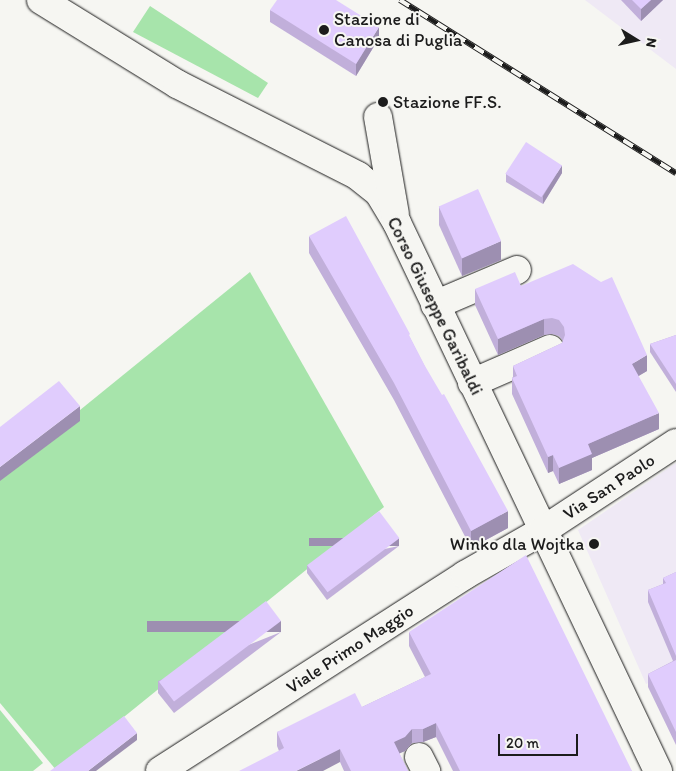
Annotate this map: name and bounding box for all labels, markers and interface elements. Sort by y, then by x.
place label: Stazione di Canosa di Puglia [334,9,463,52]
north arrow [611,15,661,65]
marker: Stazione di Canosa di Puglia [318,24,330,36]
text: N [642,37,660,49]
place label: Stazione FF.S. [393,91,502,113]
marker: Stazione FF.S. [377,96,389,108]
street label: Corso Giuseppe Garibaldi [382,213,488,399]
street label: Via San Paolo [559,450,659,524]
place label: Winko dla Wojtka [450,533,584,555]
marker: Winko dla Wojtka [588,538,600,550]
street label: Viale Primo Maggio [282,600,418,698]
scale bar [501,724,581,756]
text: 20 m [506,734,539,752]

